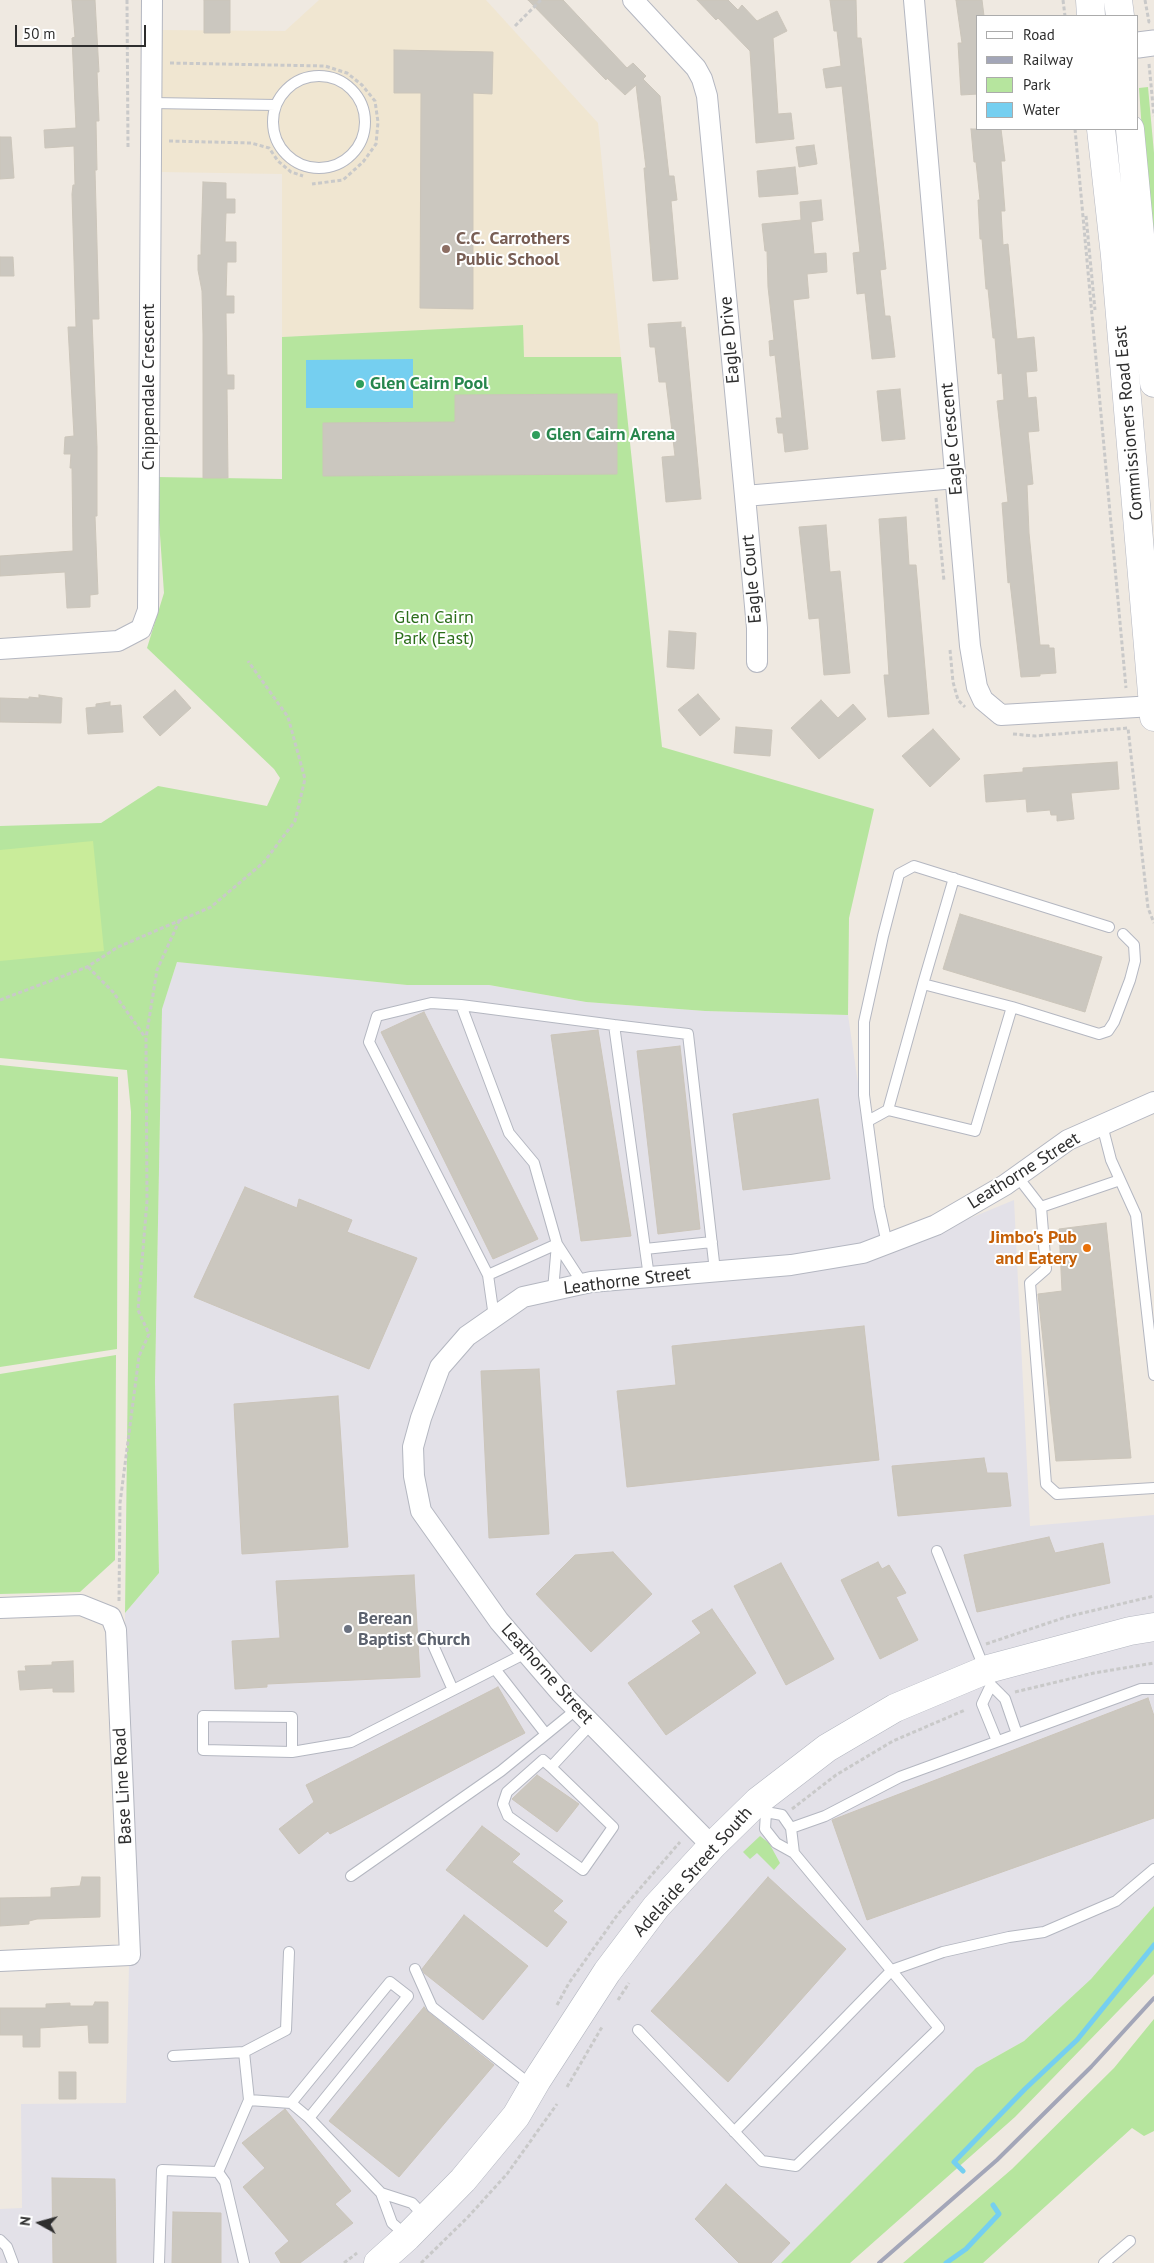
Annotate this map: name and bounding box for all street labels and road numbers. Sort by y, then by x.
street label: Eagle Drive [715,295,745,385]
street label: Chippendale Crescent [138,304,160,470]
street label: Commissioners Road East [1110,325,1148,521]
street label: Eagle Crescent [936,382,968,496]
street label: Eagle Court [737,534,767,624]
street label: Leathorne Street [964,1128,1084,1214]
street label: Leathorne Street [562,1262,692,1300]
street label: Leathorne Street [496,1619,598,1729]
street label: Base Line Road [109,1727,137,1845]
street label: Adelaide Street South [629,1802,757,1942]

